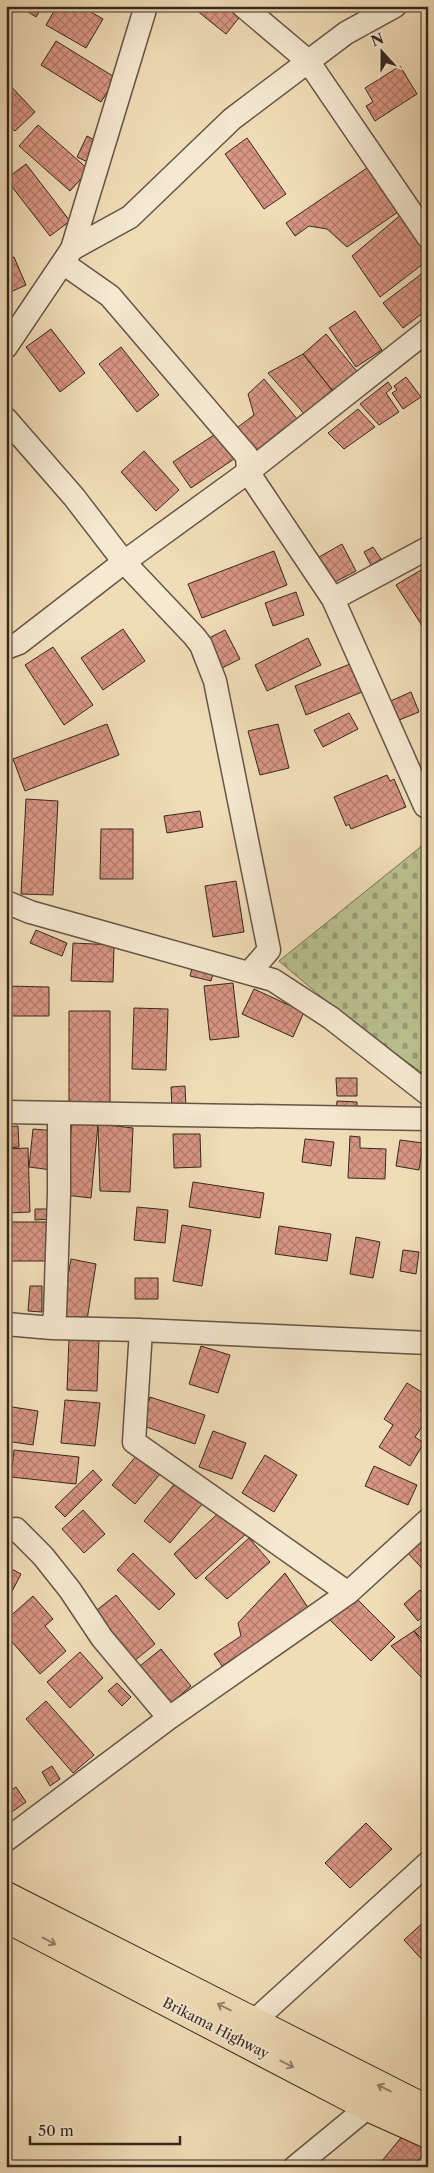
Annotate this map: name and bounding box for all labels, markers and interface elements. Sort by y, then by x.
north arrow [356,28,406,78]
text: N [368,29,386,50]
one-way arrow [42,1936,57,1946]
street label: Brikama Highway [160,1993,272,2063]
one-way arrow [217,2002,232,2011]
one-way arrow [279,2060,294,2069]
one-way arrow [377,2083,392,2092]
scale bar [30,2113,180,2145]
text: 50 m [38,2121,74,2140]

